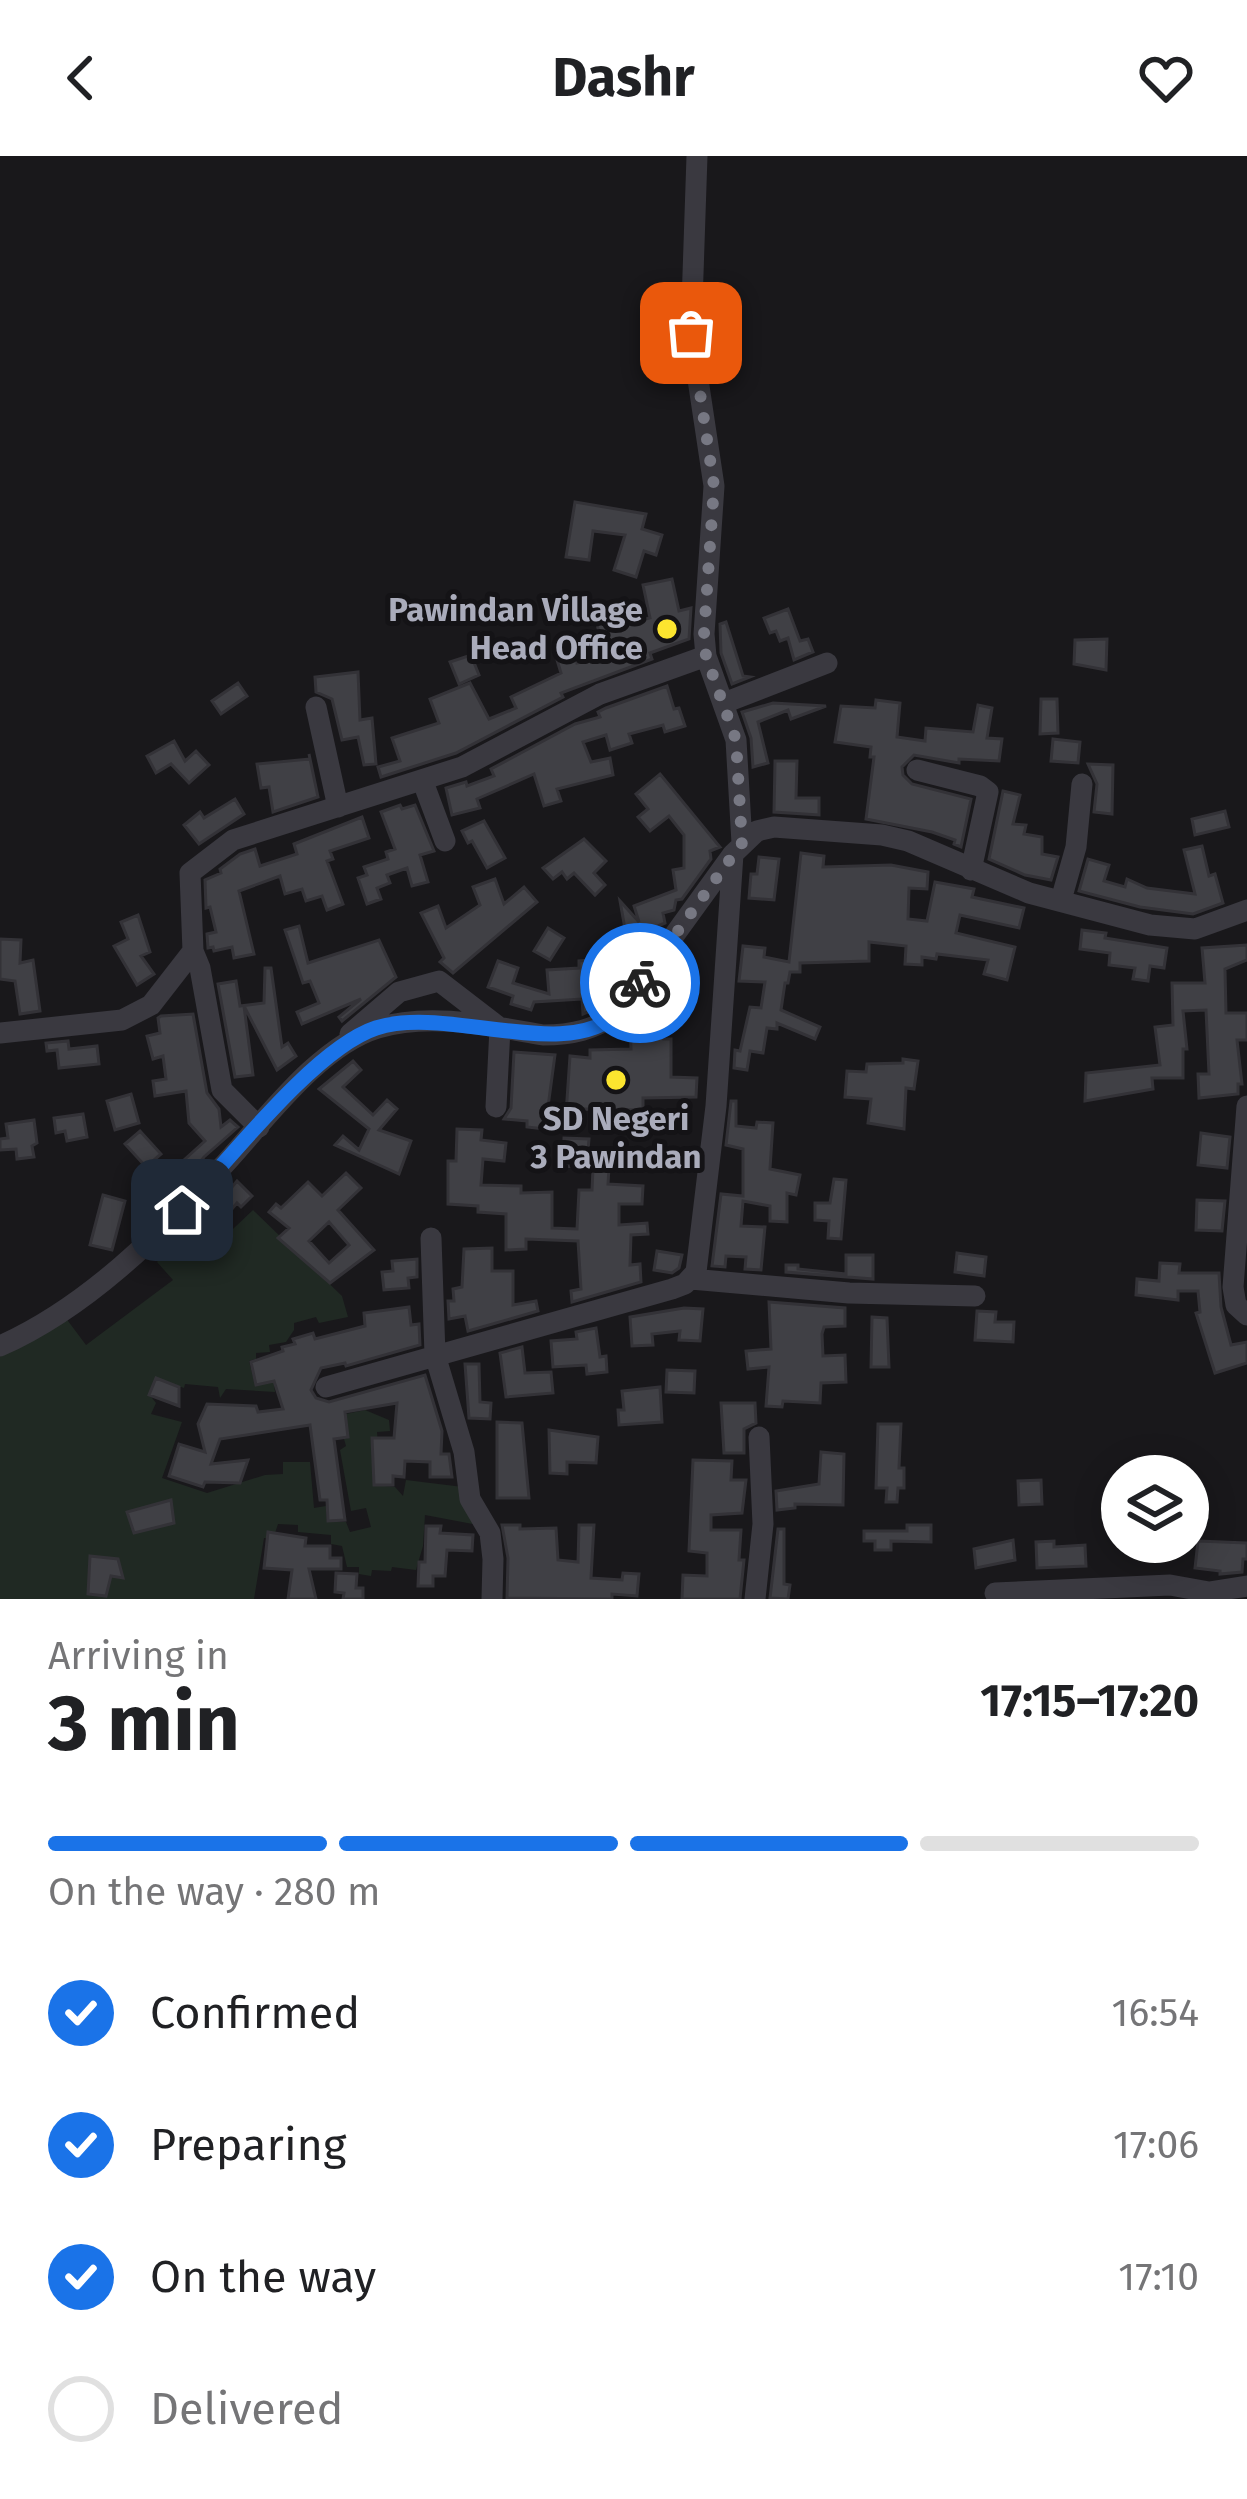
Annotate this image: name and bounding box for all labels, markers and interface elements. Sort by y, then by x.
icon: back [48,45,114,111]
icon: heart [1133,45,1199,111]
text: Dashr [552,46,695,110]
pin [640,282,742,384]
icon: bag [658,300,724,366]
place label: Pawindan Village Head Office [388,590,643,668]
marker: Pawindan Village Head Office [654,616,680,642]
courier [580,923,700,1043]
icon: bike [607,950,673,1016]
marker: SD Negeri 3 Pawindan [603,1067,629,1093]
place label: SD Negeri 3 Pawindan [530,1099,701,1177]
pin [131,1159,233,1261]
icon: home [149,1177,215,1243]
map controls [1101,1455,1209,1563]
button: layers [1101,1455,1209,1563]
text: Arriving in [48,1633,229,1679]
text: 17:15–17:20 [980,1674,1199,1728]
text: 3 min [48,1677,240,1771]
text: On the way · 280 m [48,1869,380,1915]
icon: check [48,1980,114,2046]
text: Confirmed [150,1986,360,2040]
text: 16:54 [1112,1990,1199,2036]
icon: check [48,2112,114,2178]
text: Preparing [150,2118,346,2172]
text: 17:06 [1113,2122,1199,2168]
icon: check [48,2244,114,2310]
text: On the way [150,2250,376,2304]
text: 17:10 [1118,2254,1199,2300]
text: Delivered [150,2382,343,2436]

